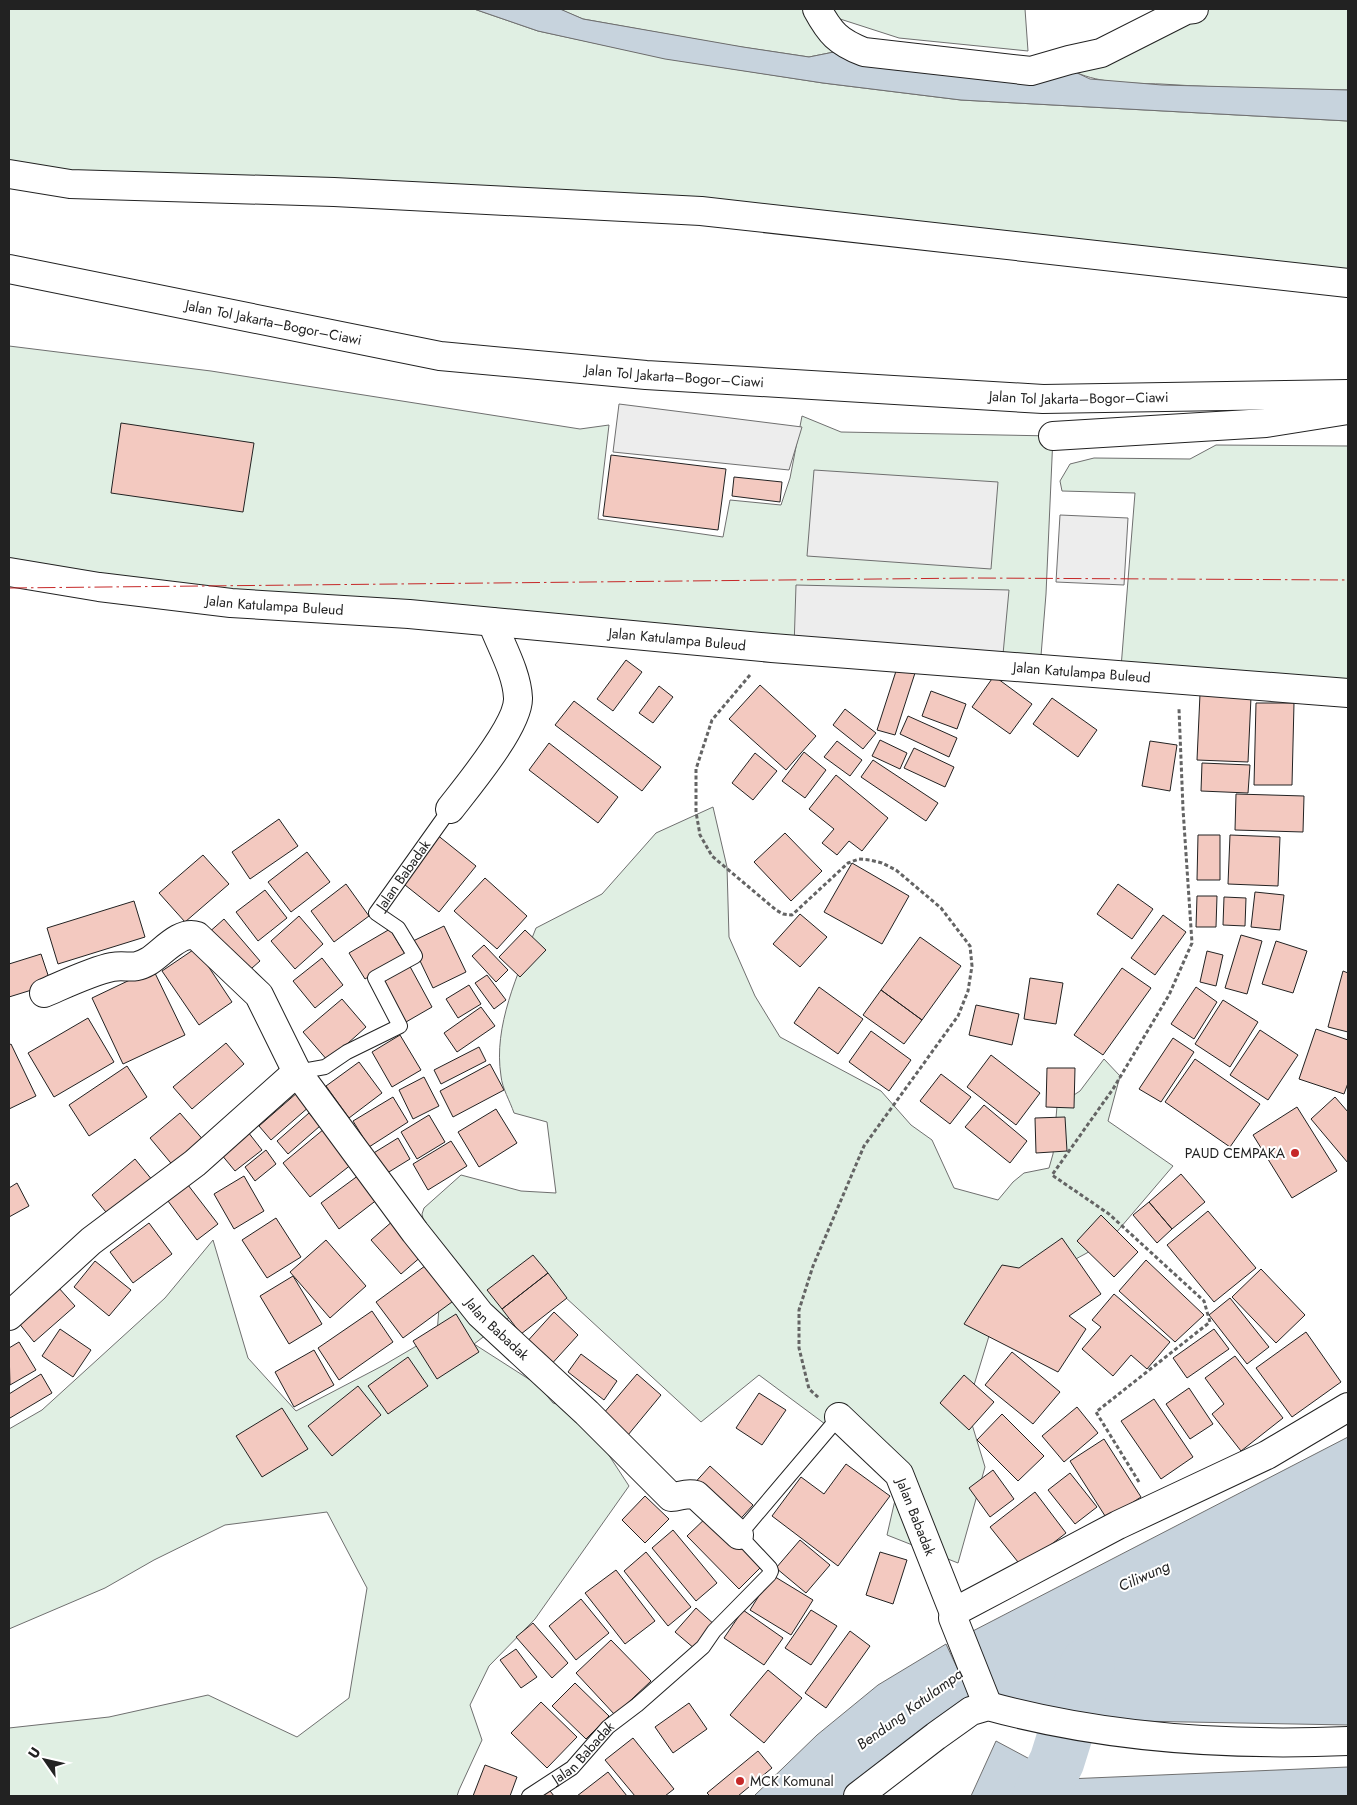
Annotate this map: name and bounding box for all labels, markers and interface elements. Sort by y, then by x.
street label: Jalan Tol Jakarta–Bogor–Ciawi [182,294,364,350]
street label: Jalan Tol Jakarta–Bogor–Ciawi [582,359,765,392]
street label: Jalan Tol Jakarta–Bogor–Ciawi [986,386,1169,409]
street label: Jalan Katulampa Buleud [203,590,344,620]
street label: Jalan Katulampa Buleud [606,623,747,656]
street label: Jalan Katulampa Buleud [1010,657,1151,688]
street label: Jalan Babadak [370,835,435,916]
place label: PAUD CEMPAKA [1185,1143,1286,1163]
marker: PAUD CEMPAKA [1289,1147,1301,1159]
street label: Jalan Babadak [460,1292,534,1365]
street label: Jalan Babadak [891,1473,941,1559]
water label: Ciliwung [1115,1555,1174,1597]
water label: Bendung Katulampa [852,1662,968,1755]
street label: Jalan Babadak [546,1715,619,1790]
north arrow [20,1735,70,1785]
text: U [23,1743,45,1762]
place label: MCK Komunal [750,1771,834,1791]
marker: MCK Komunal [734,1775,746,1787]

